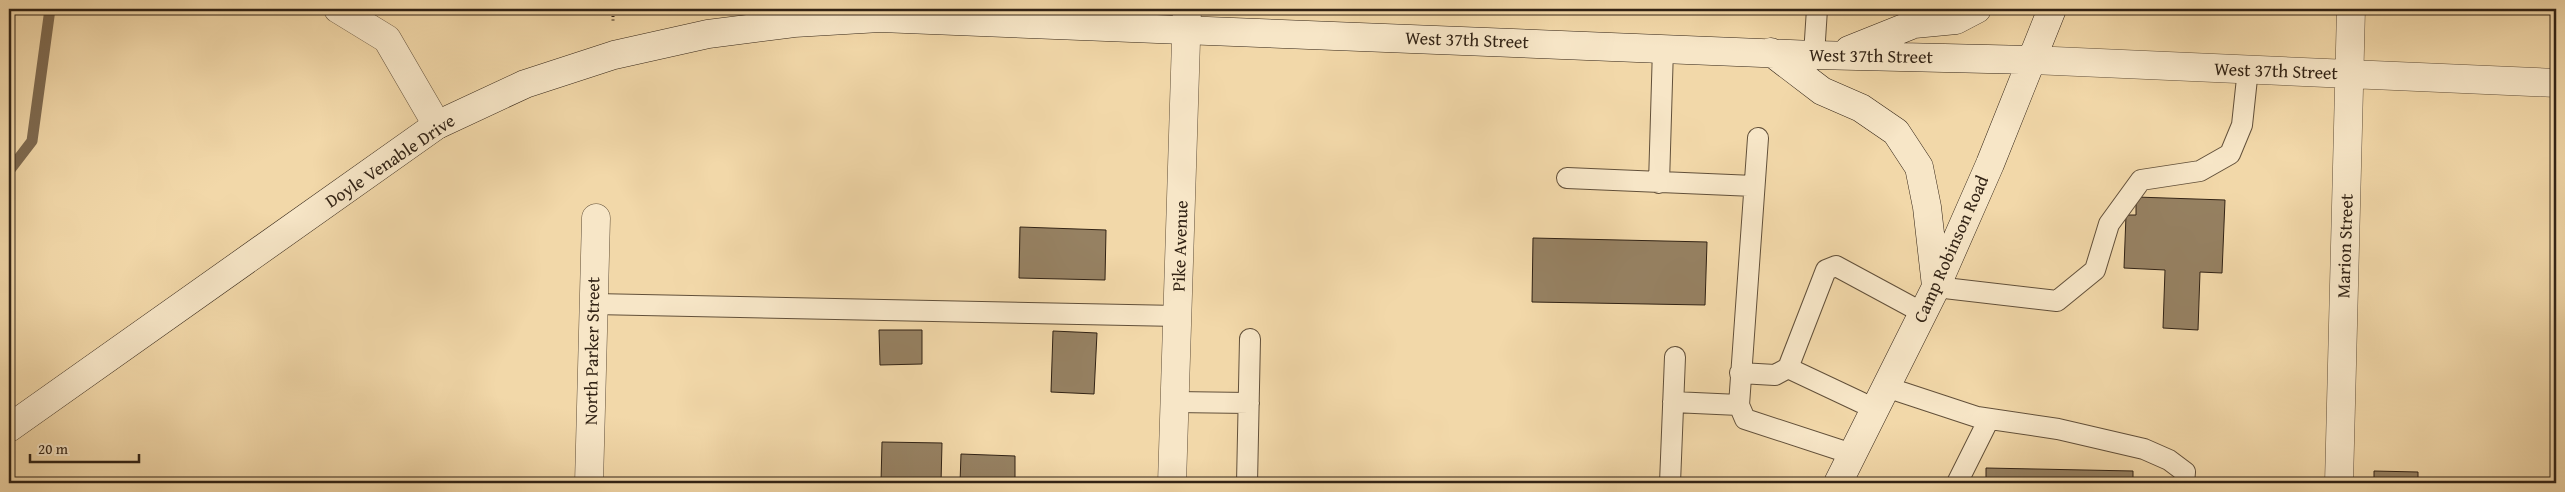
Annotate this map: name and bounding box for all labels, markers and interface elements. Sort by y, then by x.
street label: West 37th Street [1405,24,1530,55]
street label: West 37th Street [1809,41,1934,70]
street label: West 37th Street [2214,55,2339,86]
street label: Doyle Venable Drive [319,107,460,214]
street label: Camp Robinson Road [1906,170,1995,327]
street label: Marion Street [2329,193,2360,299]
street label: Pike Avenue [1164,200,1195,292]
street label: North Parker Street [577,276,606,425]
scale bar [30,432,139,464]
text: 20 m [38,438,69,459]

